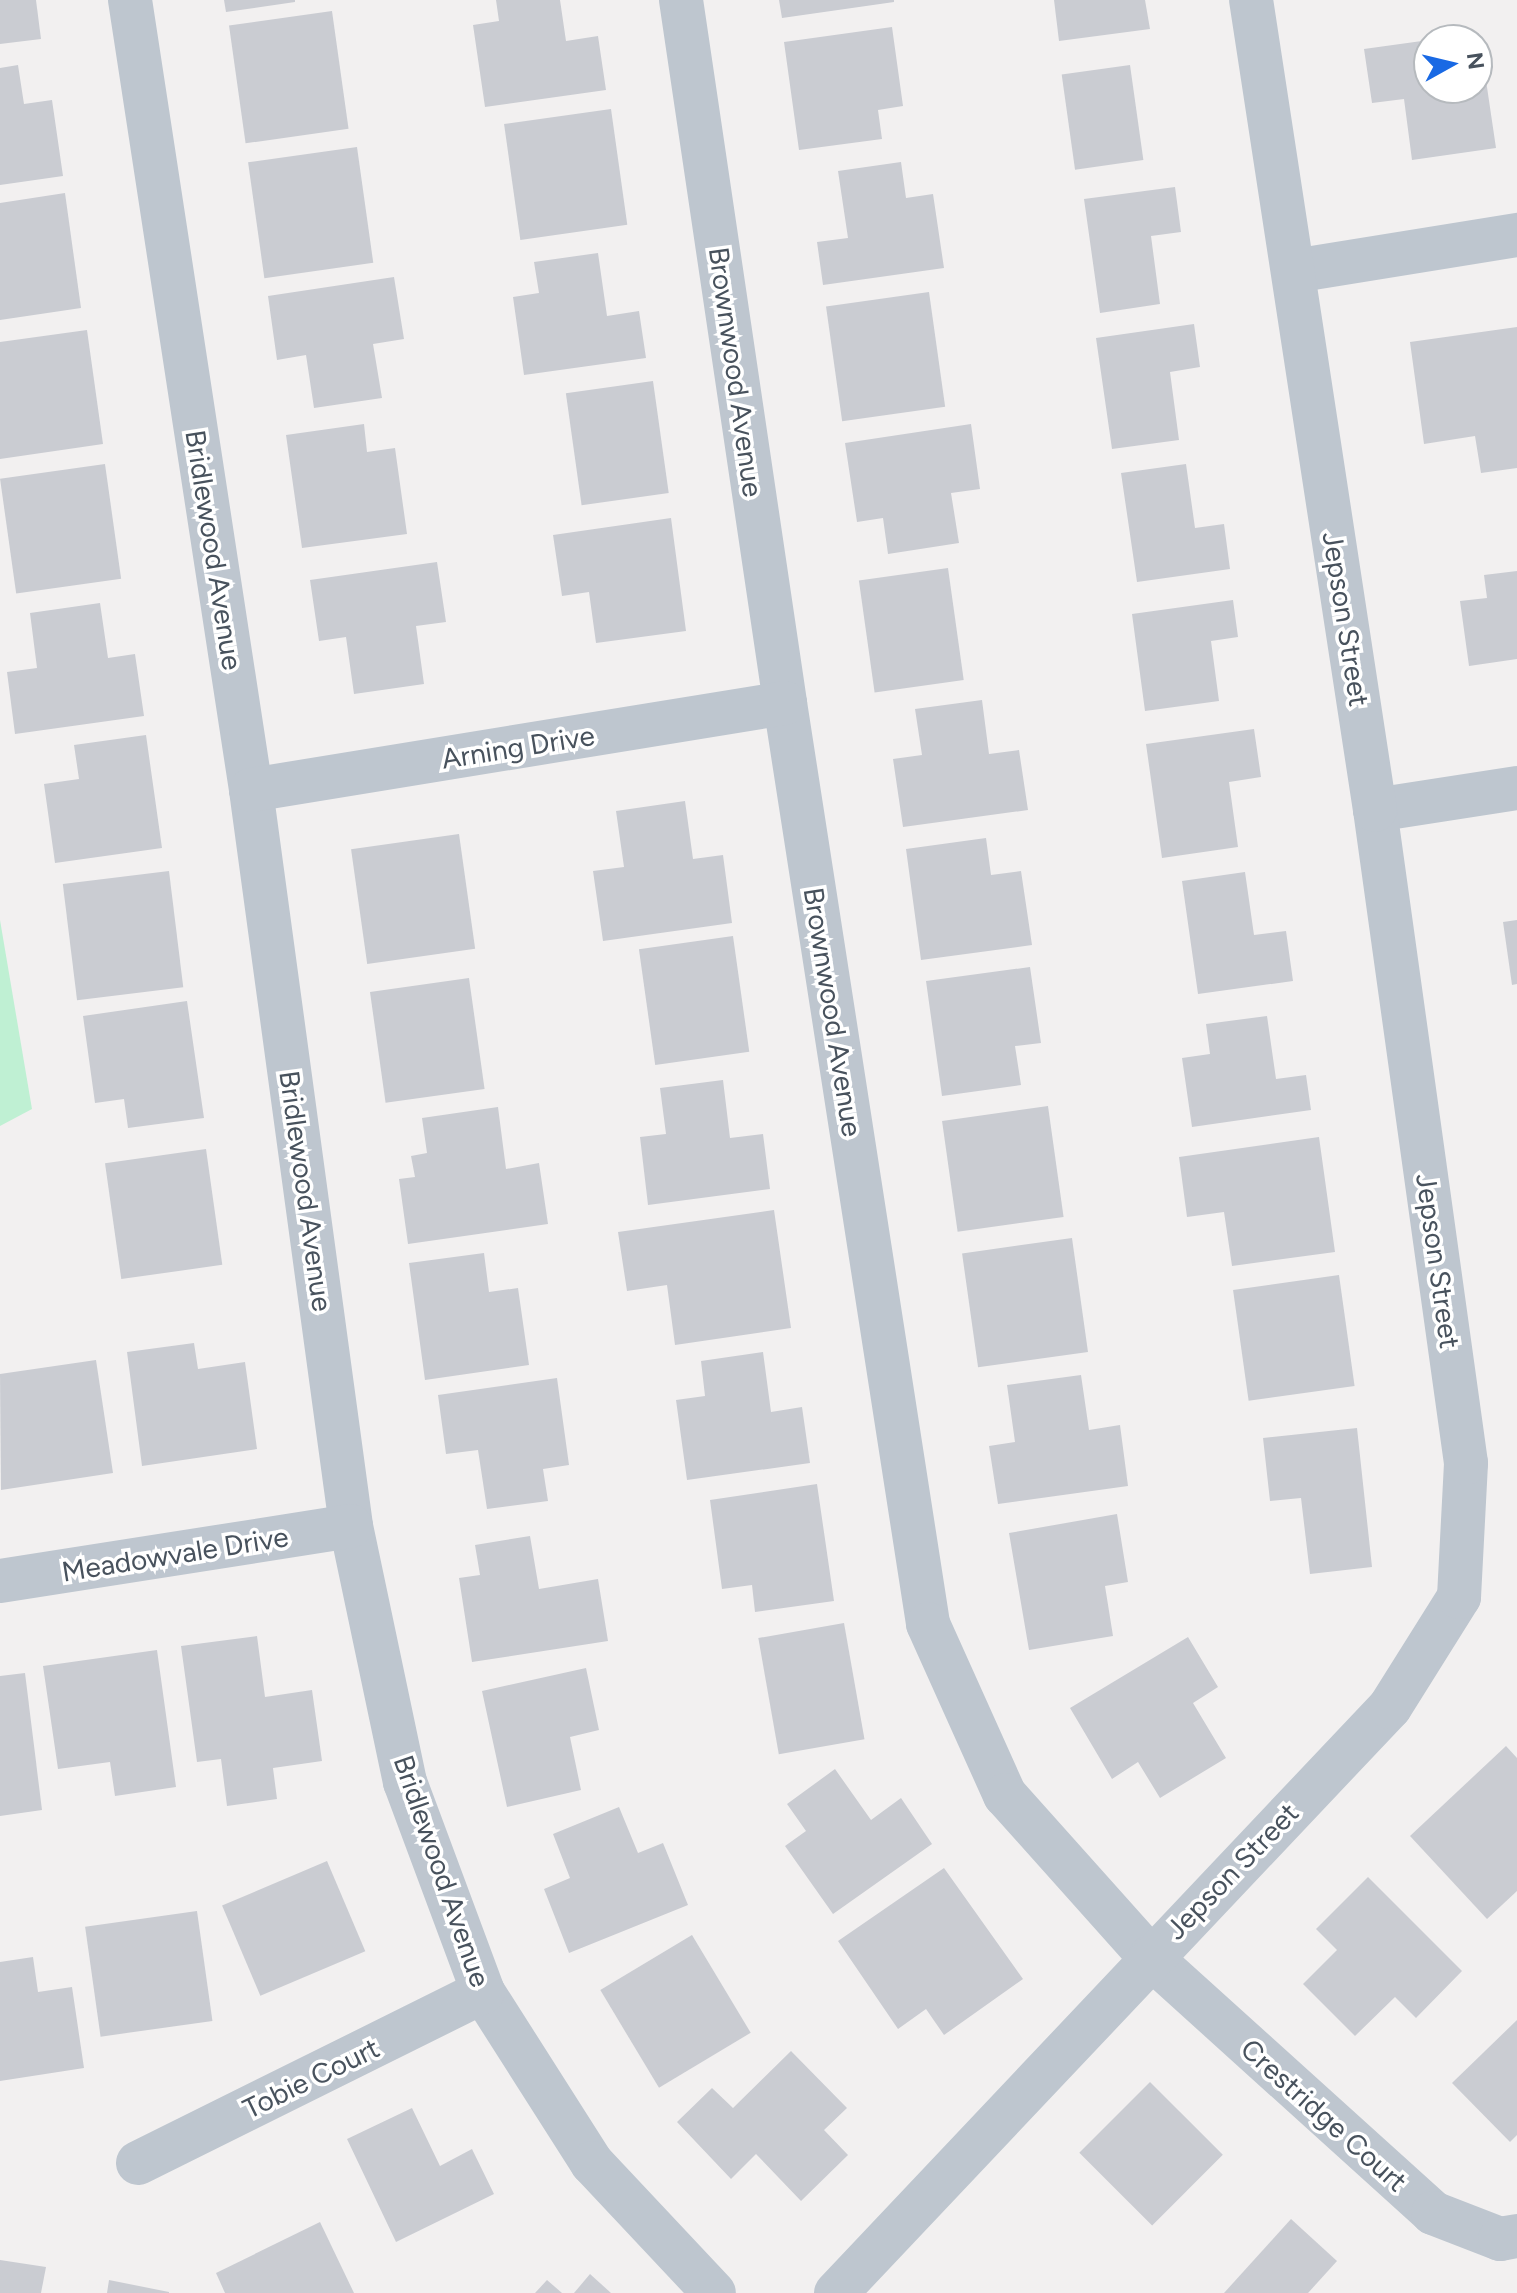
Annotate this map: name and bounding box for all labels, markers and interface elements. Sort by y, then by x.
north arrow [1413,24,1493,104]
text: N [1461,51,1490,71]
street label: Brownwood Avenue [702,245,770,499]
street label: Bridlewood Avenue [178,428,250,672]
street label: Jepson Street [1316,529,1376,709]
street label: Arning Drive [439,718,597,776]
street label: Brownwood Avenue [797,885,869,1139]
street label: Bridlewood Avenue [272,1069,340,1313]
street label: Jepson Street [1409,1171,1467,1351]
street label: Meadowvale Drive [59,1519,291,1589]
street label: Bridlewood Avenue [387,1751,497,1991]
street label: Jepson Street [1159,1796,1305,1946]
street label: Tobie Court [237,2031,385,2125]
street label: Crestridge Court [1234,2032,1414,2198]

